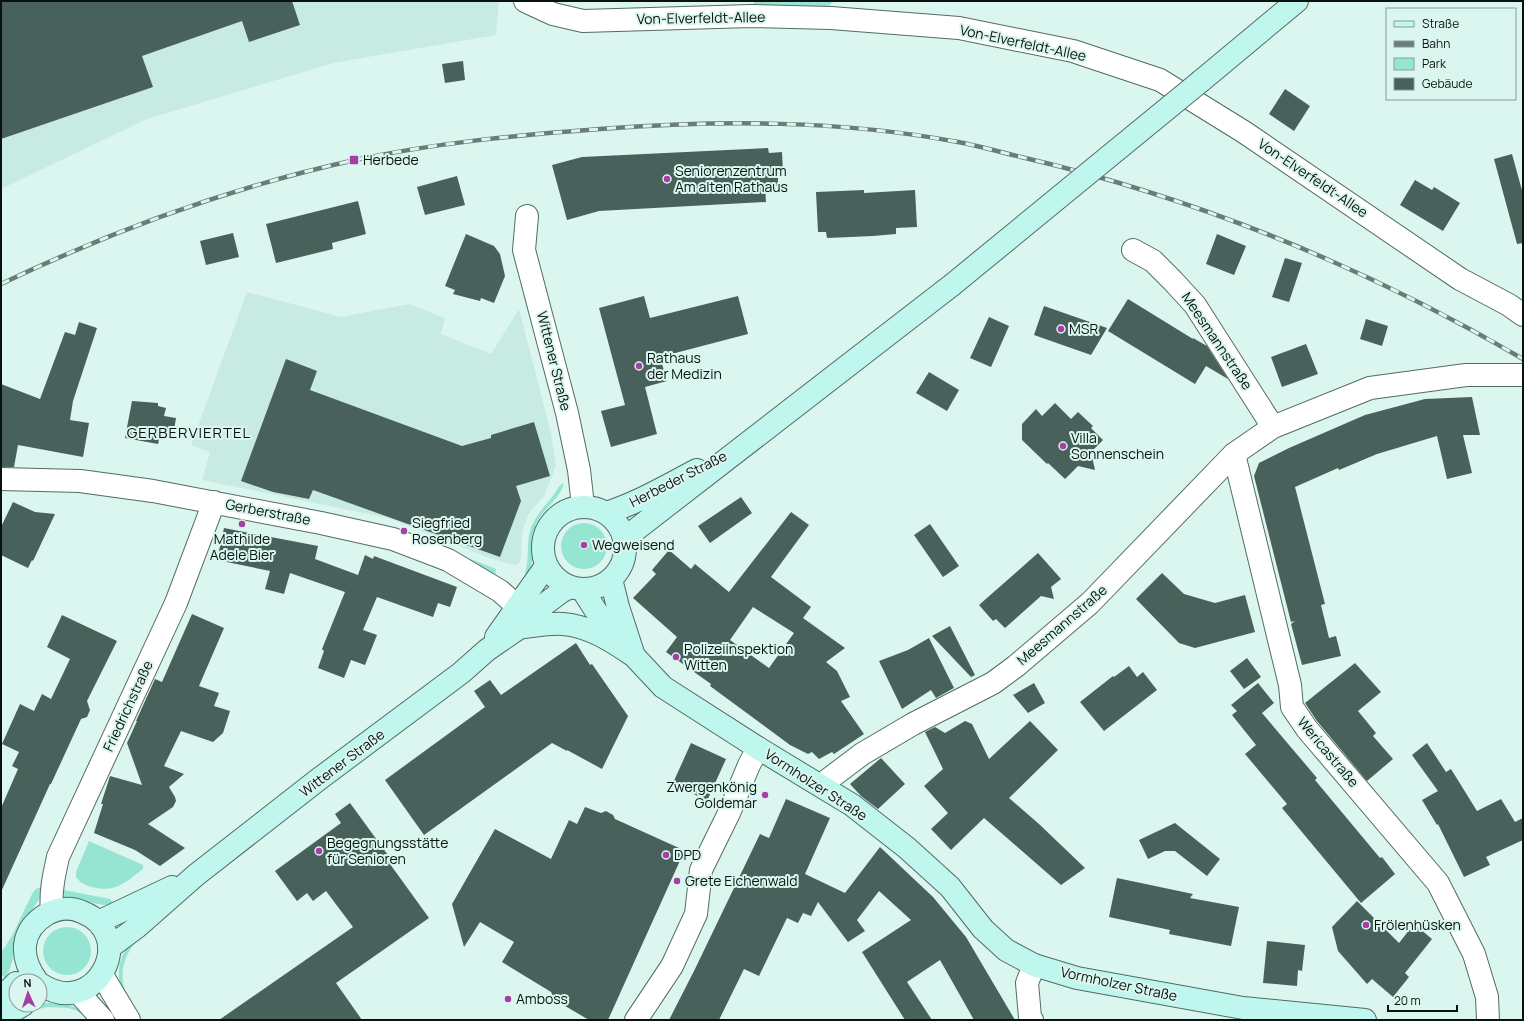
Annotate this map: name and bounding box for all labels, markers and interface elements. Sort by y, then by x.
street label: Von-Elverfeldt-Allee [636,7,766,28]
legend [1386,8,1516,100]
text: Straße [1422,15,1459,32]
street label: Von-Elverfeldt-Allee [958,20,1088,65]
text: Bahn [1422,35,1450,52]
text: Park [1422,55,1447,72]
text: Gebäude [1422,75,1473,92]
street label: Von-Elverfeldt-Allee [1255,134,1372,221]
place label: Herbede [363,150,419,169]
marker: Herbede [348,154,360,166]
place label: Seniorenzentrum Am alten Rathaus [675,161,788,196]
marker: Seniorenzentrum Am alten Rathaus [662,174,672,184]
street label: Meesmannstraße [1178,288,1257,393]
street label: Wittener Straße [533,309,576,413]
place label: MSR [1069,319,1098,338]
marker: MSR [1056,324,1066,334]
place label: Rathaus der Medizin [647,348,722,383]
marker: Rathaus der Medizin [634,361,644,371]
district label: GERBERVIERTEL [127,422,251,443]
place label: Villa Sonnenschein [1071,428,1164,463]
marker: Villa Sonnenschein [1058,441,1068,451]
street label: Herbeder Straße [626,446,730,511]
street label: Gerberstraße [224,494,312,529]
place label: Siegfried Rosenberg [412,513,482,548]
marker: Mathilde Adele Bier [237,519,247,529]
marker: Siegfried Rosenberg [399,526,409,536]
place label: Mathilde Adele Bier [210,529,274,564]
place label: Wegweisend [592,535,675,554]
marker: Wegweisend [579,540,589,550]
street label: Meesmannstraße [1012,580,1111,669]
place label: Polizeiinspektion Witten [684,639,793,674]
marker: Polizeiinspektion Witten [671,652,681,662]
street label: Friedrichstraße [98,657,157,754]
street label: Wericastraße [1293,713,1363,791]
street label: Wittener Straße [295,724,388,801]
street label: Vormholzer Straße [761,744,871,825]
place label: Zwergenkönig Goldemar [666,777,757,812]
marker: Zwergenkönig Goldemar [760,790,770,800]
place label: Begegnungsstätte für Senioren [327,833,448,868]
place label: DPD [674,845,701,864]
marker: Begegnungsstätte für Senioren [314,846,324,856]
marker: DPD [661,850,671,860]
place label: Grete Eichenwald [685,871,798,890]
marker: Grete Eichenwald [672,876,682,886]
place label: Frölenhüsken [1374,915,1461,934]
marker: Frölenhüsken [1361,920,1371,930]
street label: Vormholzer Straße [1059,962,1179,1005]
north arrow [8,973,48,1013]
text: N [23,975,32,990]
scale bar [1388,987,1457,1013]
place label: Amboss [516,989,568,1008]
text: 20 m [1394,992,1421,1009]
marker: Amboss [503,994,513,1004]

